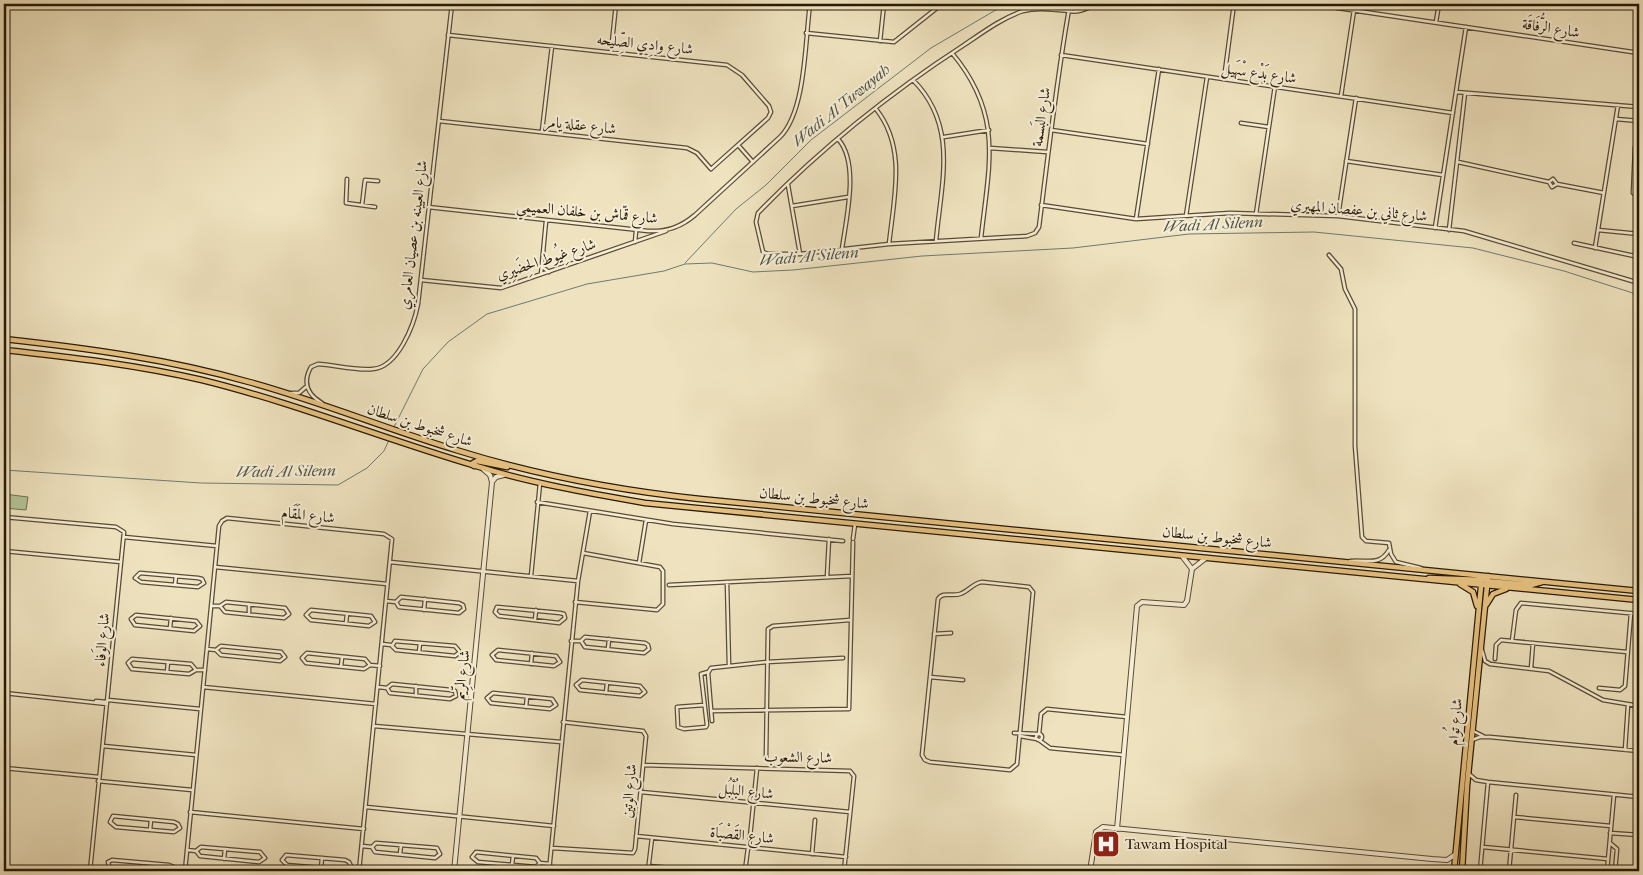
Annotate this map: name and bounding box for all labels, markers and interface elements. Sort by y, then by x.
street label: شارع الرُّفَاقَة [1520,9,1582,45]
street label: شارع وادِي الصِّليحه [595,28,694,62]
street label: شارع بَدْع سْهَيل [1220,57,1298,91]
water label: Wadi Al Tuwayah [788,60,894,150]
street label: شارع البَسمة [1026,86,1058,148]
street label: شارع عقلة يامر [542,112,617,142]
street label: شارع العيينه بن عصيان العامري [395,159,435,311]
street label: شارع قمّاش بن خلفان العميمي [515,195,659,232]
street label: شارع ثاني بن عفصان المهيري [1290,195,1428,229]
water label: Wadi Al Silenn [1163,212,1263,236]
street label: شارع غِيُوط الحِضَيرِي [493,231,599,287]
water label: Wadi Al Silenn [758,242,860,270]
street label: شارع شخبوط بن سلطان [364,399,475,454]
water label: Wadi Al Silenn [236,461,336,481]
street label: شارع شخبوط بن سلطان [758,483,870,517]
street label: شارع المَقَام [280,501,336,531]
street label: شارع شخبوط بن سلطان [1161,522,1273,556]
street label: شارع الوَفاء [89,612,117,668]
street label: شارع الرِّيم [448,649,478,701]
street label: شارع تُوام [1440,697,1470,747]
street label: شارع الشعوب [764,747,832,771]
street label: شارع الوتين [618,763,644,819]
street label: شارع البُلْبُل [717,775,775,807]
street label: شارع القَصْبَاة [709,821,775,851]
hospital icon: Tawam Hospital [1091,829,1121,859]
place label: Tawam Hospital [1125,835,1228,853]

